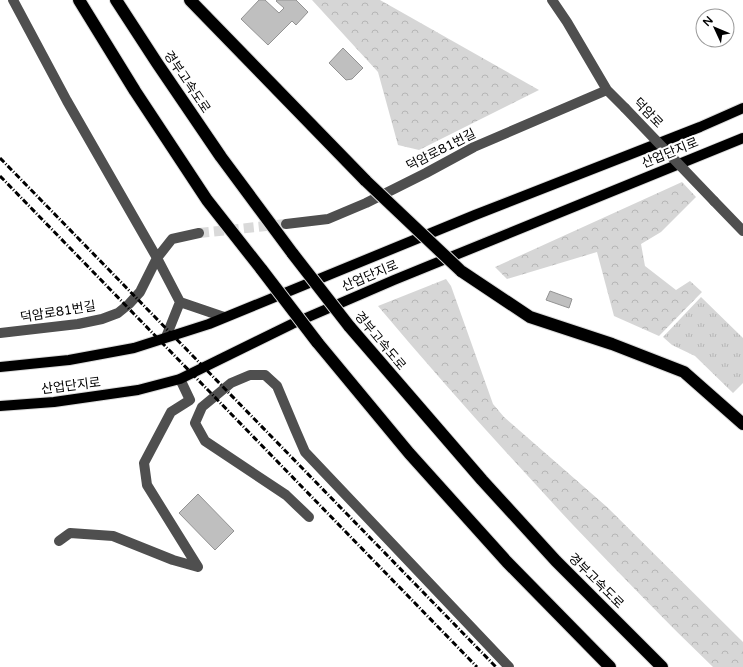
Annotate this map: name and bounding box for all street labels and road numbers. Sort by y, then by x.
street label: 경부고속도로 [160,48,214,116]
street label: 덕암로 [630,95,666,131]
street label: 덕암로81번길 [403,126,479,174]
street label: 산업단지로 [639,134,701,172]
street label: 산업단지로 [339,257,401,295]
street label: 덕암로81번길 [19,298,97,326]
street label: 경부고속도로 [351,308,409,374]
street label: 산업단지로 [40,374,102,398]
street label: 경부고속도로 [565,550,627,612]

